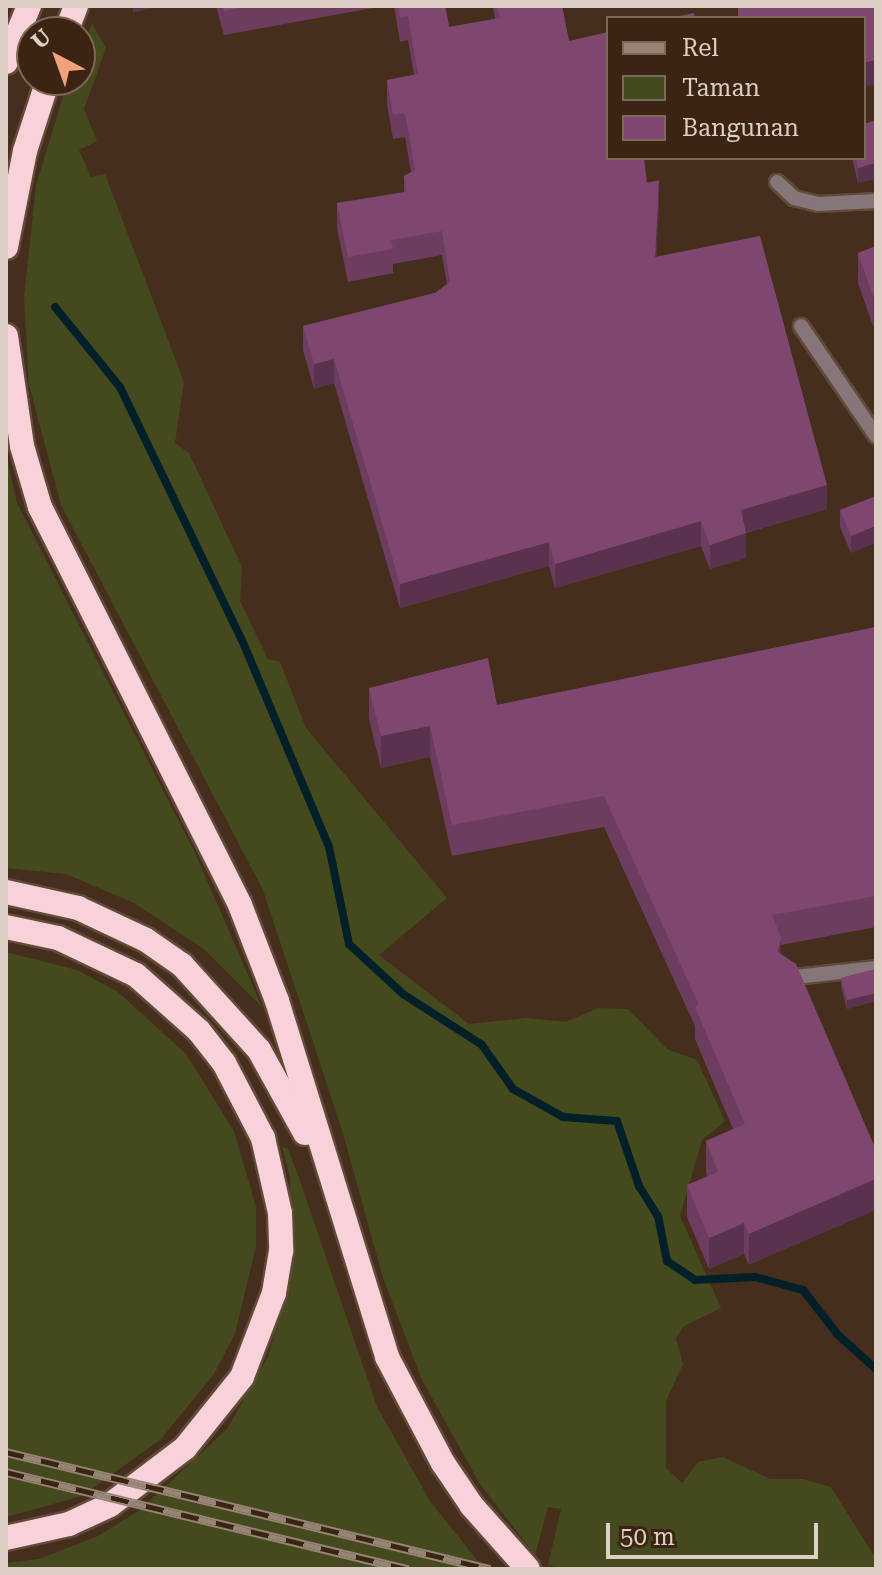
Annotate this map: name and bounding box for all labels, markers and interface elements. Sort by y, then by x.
north arrow [16,16,96,96]
legend [606,16,866,160]
text: U [27,24,56,54]
text: Rel [682,34,719,62]
text: Taman [682,74,760,102]
text: Bangunan [682,114,799,142]
scale bar [610,1507,822,1557]
text: 50 m [620,1523,675,1551]

